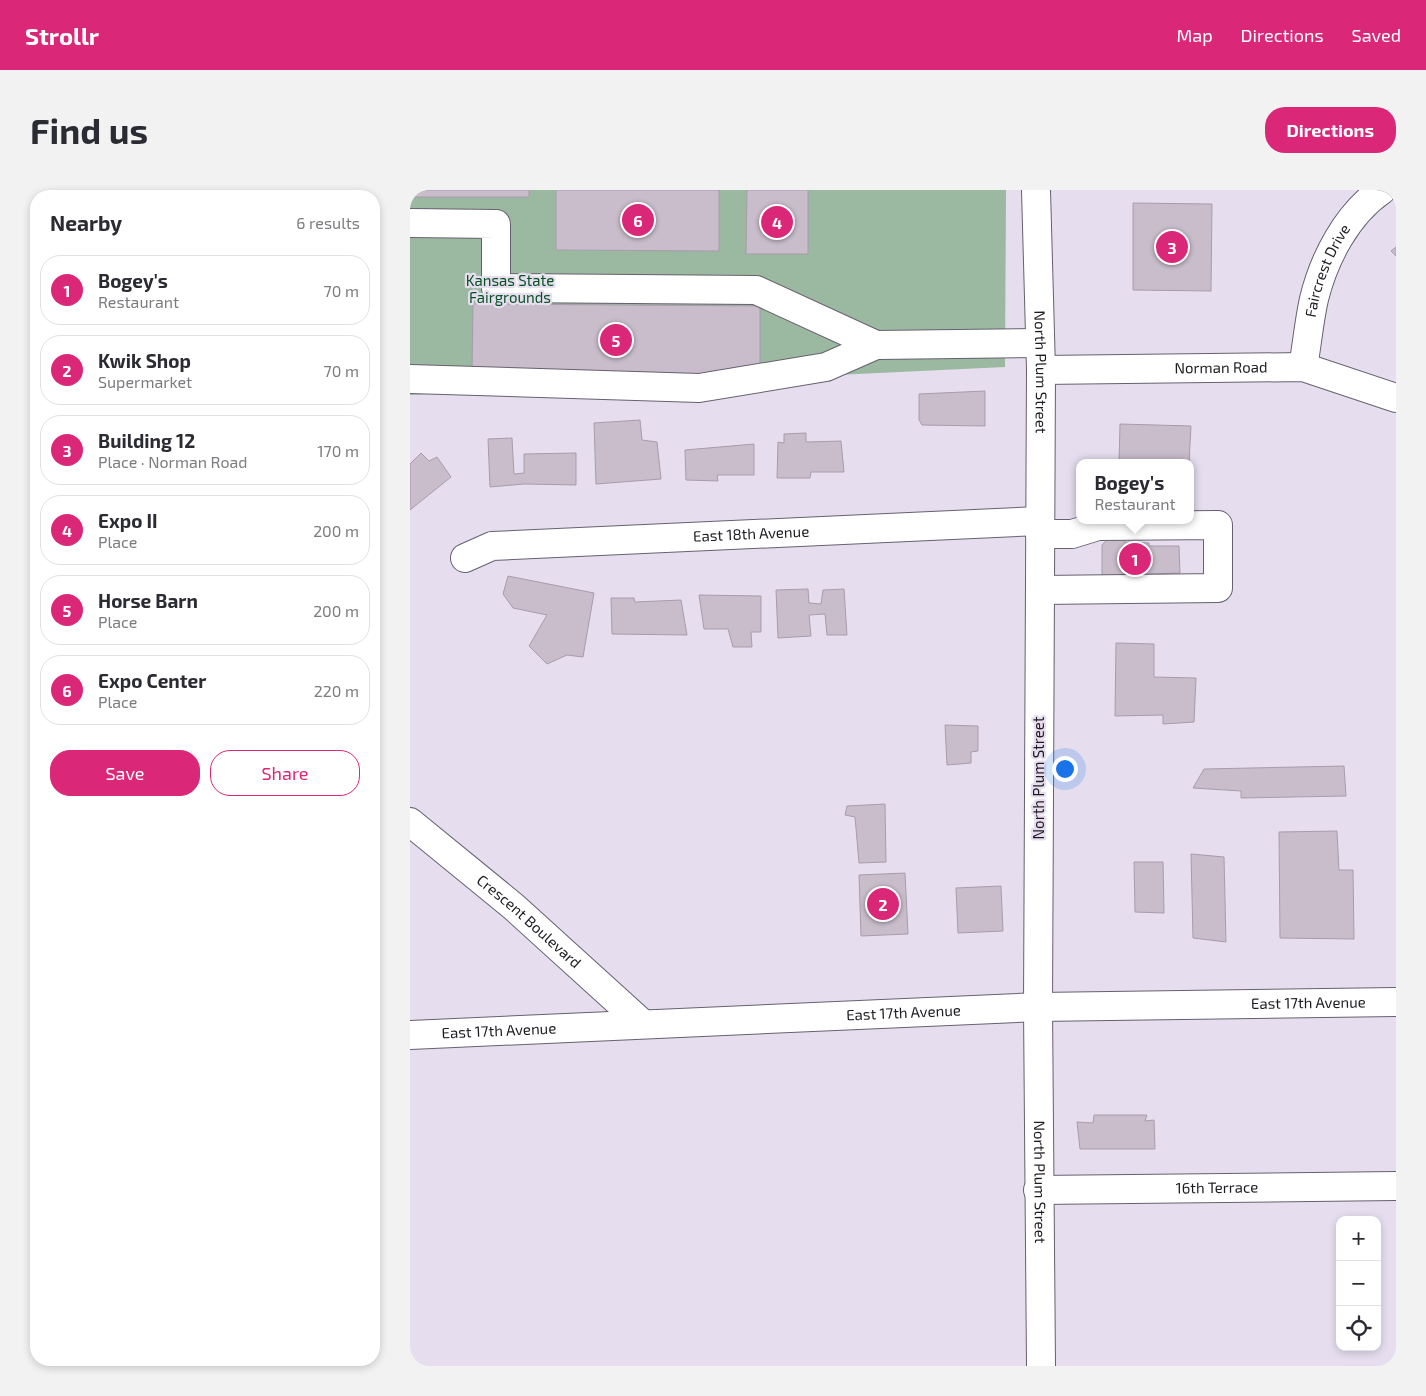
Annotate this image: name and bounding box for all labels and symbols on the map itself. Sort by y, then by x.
pin: 6 [622,201,654,239]
pin: 4 [761,203,793,241]
street label: Faircrest Drive [1301,220,1353,318]
pin: 3 [1156,228,1188,266]
park label: Kansas State Fairgrounds [466,271,554,306]
street label: North Plum Street [1031,310,1051,434]
pin: 5 [600,321,632,359]
street label: Norman Road [1174,357,1268,376]
street label: East 18th Avenue [693,522,810,545]
pin: 1 [1119,540,1151,578]
street label: North Plum Street [1029,716,1047,839]
your location [1052,756,1078,782]
street label: Crescent Boulevard [474,870,585,971]
pin: 2 [867,885,899,923]
street label: East 17th Avenue [1251,992,1366,1012]
street label: East 17th Avenue [846,1000,961,1024]
street label: East 17th Avenue [441,1018,557,1042]
street label: North Plum Street [1031,1120,1050,1244]
street label: 16th Terrace [1176,1178,1258,1196]

